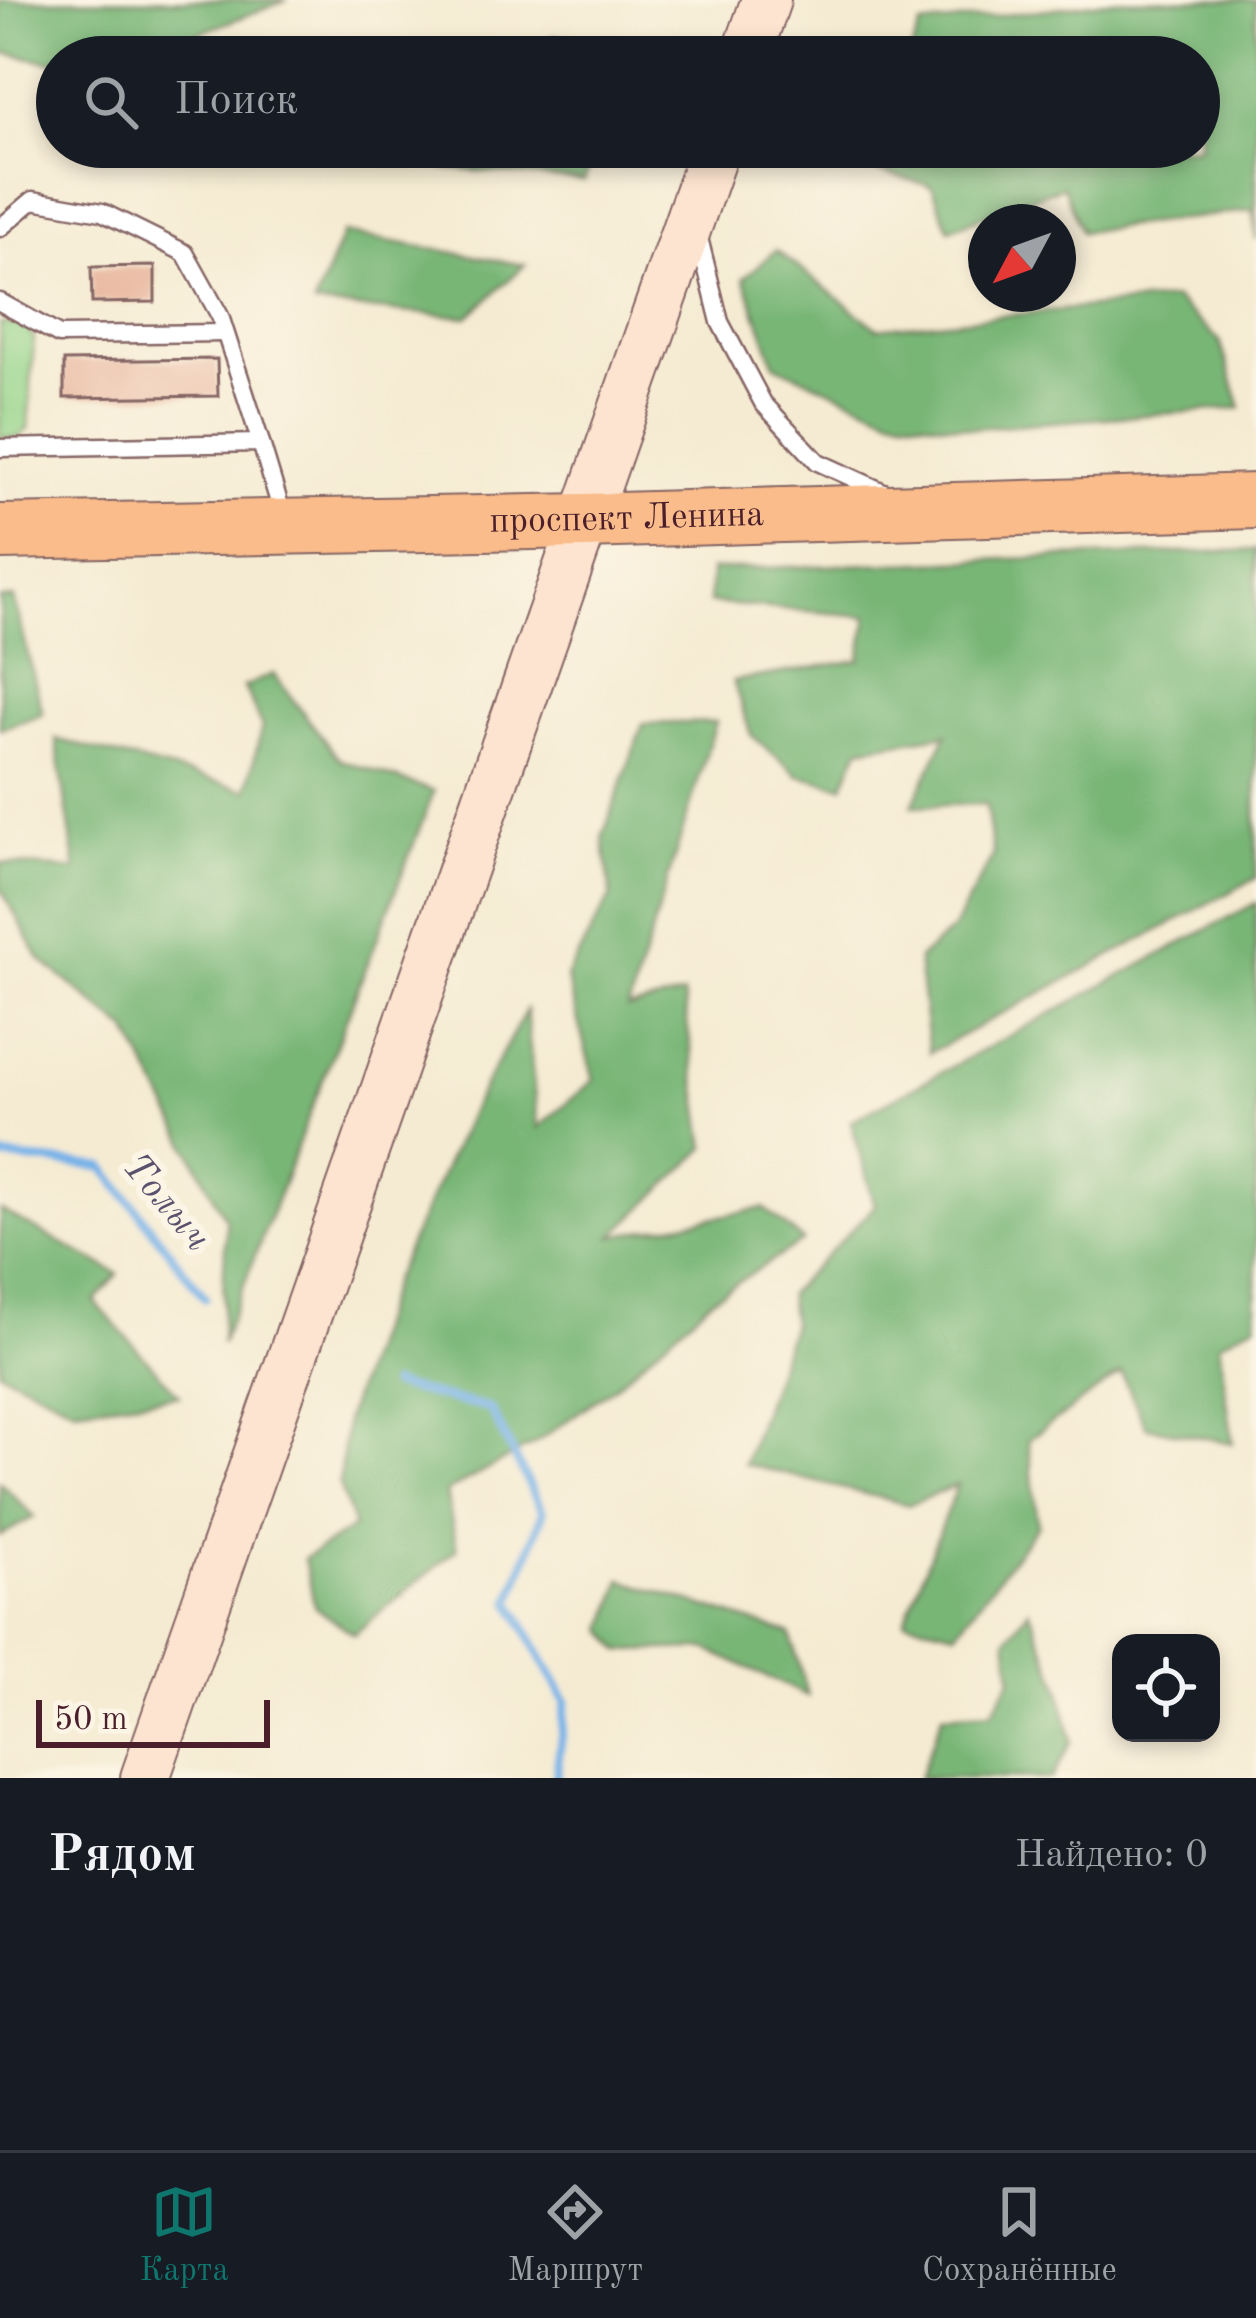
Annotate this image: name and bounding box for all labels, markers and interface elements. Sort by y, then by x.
search box [36,36,1220,168]
icon: search [78,69,144,135]
text: Поиск [174,79,298,124]
north arrow [968,204,1076,312]
street label: проспект Ленина [489,498,765,541]
water label: Толыч [115,1147,217,1259]
map controls [1112,1634,1220,1742]
button: locate [1112,1634,1220,1742]
scale bar [36,1694,270,1747]
text: 50 m [54,1704,128,1737]
text: Рядом [48,1831,196,1882]
text: Найдено: 0 [1015,1836,1208,1875]
tab: Карта [139,2179,229,2292]
tab: Маршрут [508,2179,643,2292]
tab: Сохранённые [922,2179,1117,2292]

